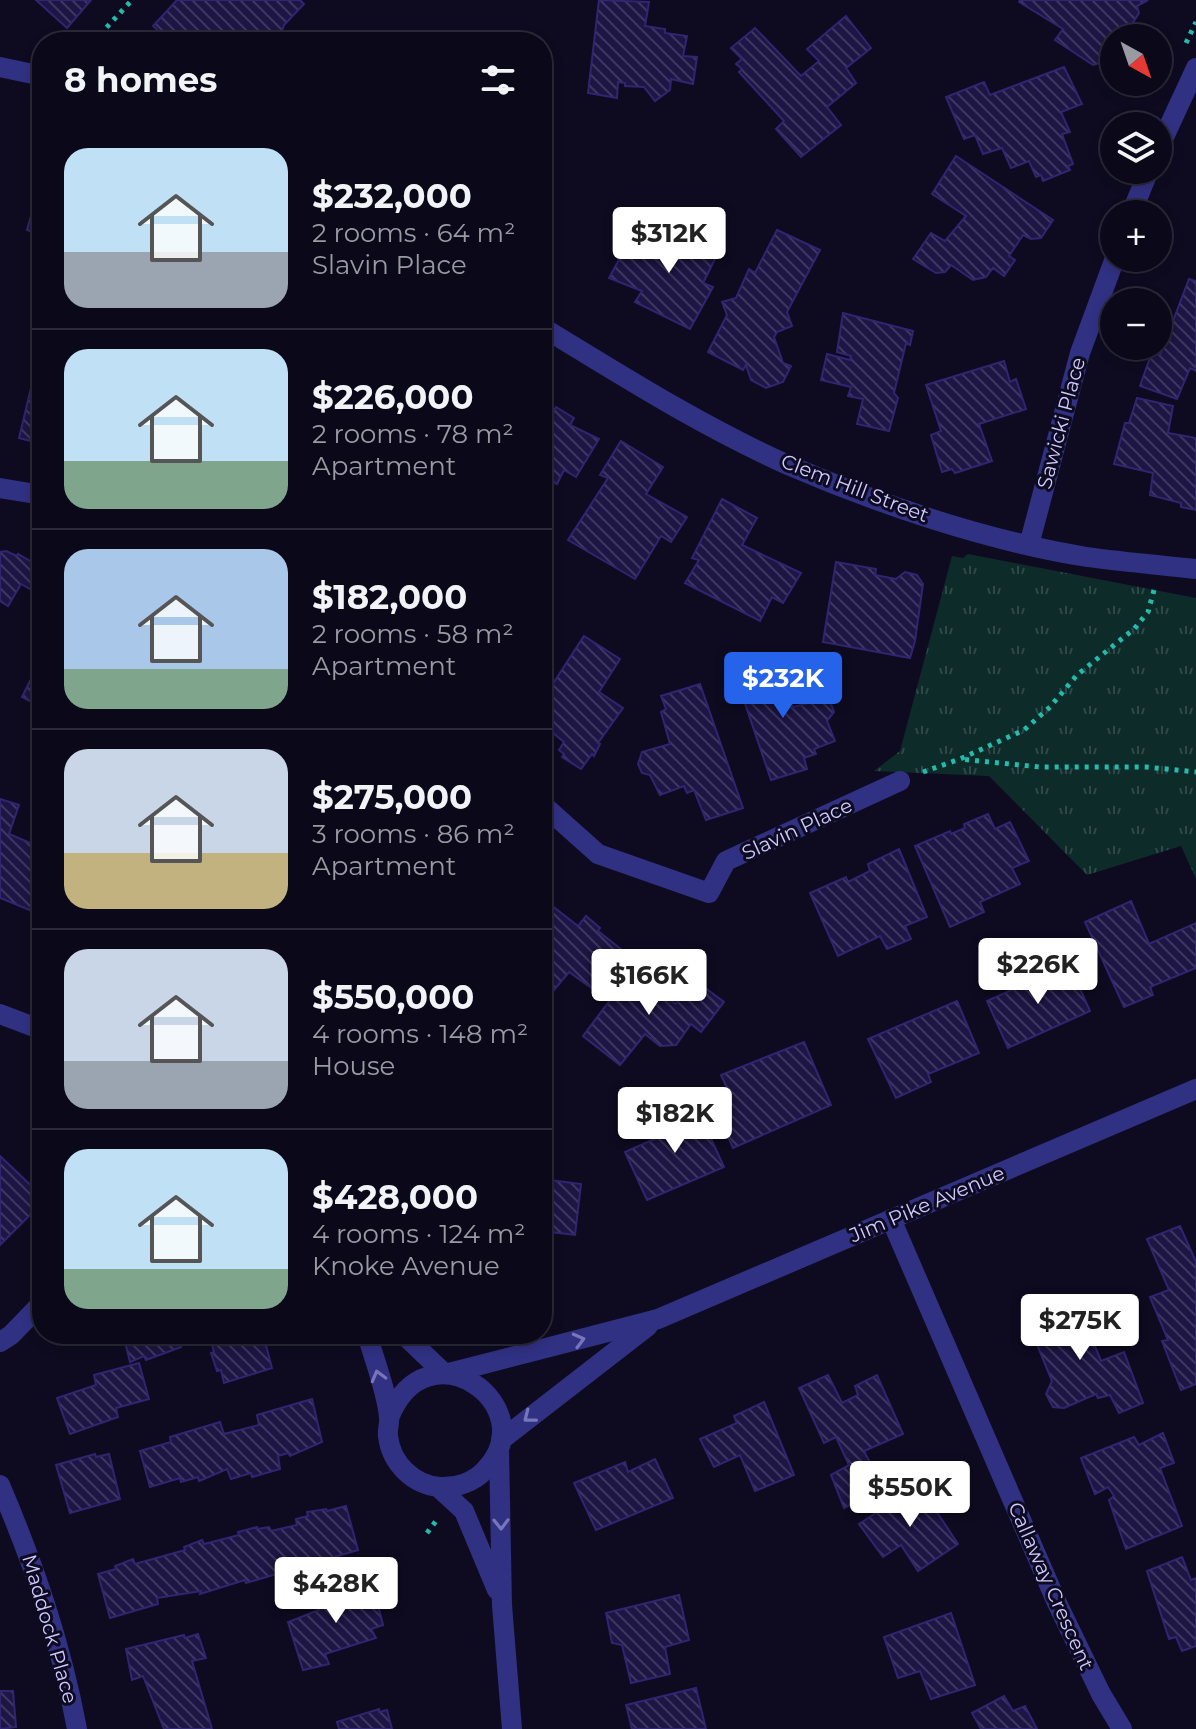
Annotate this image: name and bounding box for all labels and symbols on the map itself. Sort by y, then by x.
north arrow [1100,24,1172,96]
pin: $312K [613,207,725,275]
street label: Sawicki Place [1032,355,1090,491]
street label: Clem Hill Street [778,449,932,527]
pin: $232K [727,652,839,720]
street label: Slavin Place [738,793,856,865]
pin: $226K [982,938,1094,1006]
pin: $166K [593,949,705,1017]
pin: $182K [619,1087,731,1155]
street label: Jim Pike Avenue [845,1161,1008,1248]
pin: $275K [1024,1294,1136,1362]
one-way arrow [571,1332,585,1349]
one-way arrow [371,1369,388,1383]
one-way arrow [523,1408,538,1422]
pin: $550K [854,1461,966,1529]
street label: Callaway Crescent [1003,1498,1099,1674]
one-way arrow [492,1518,509,1531]
street label: Maddock Place [17,1552,83,1706]
pin: $428K [280,1557,392,1625]

